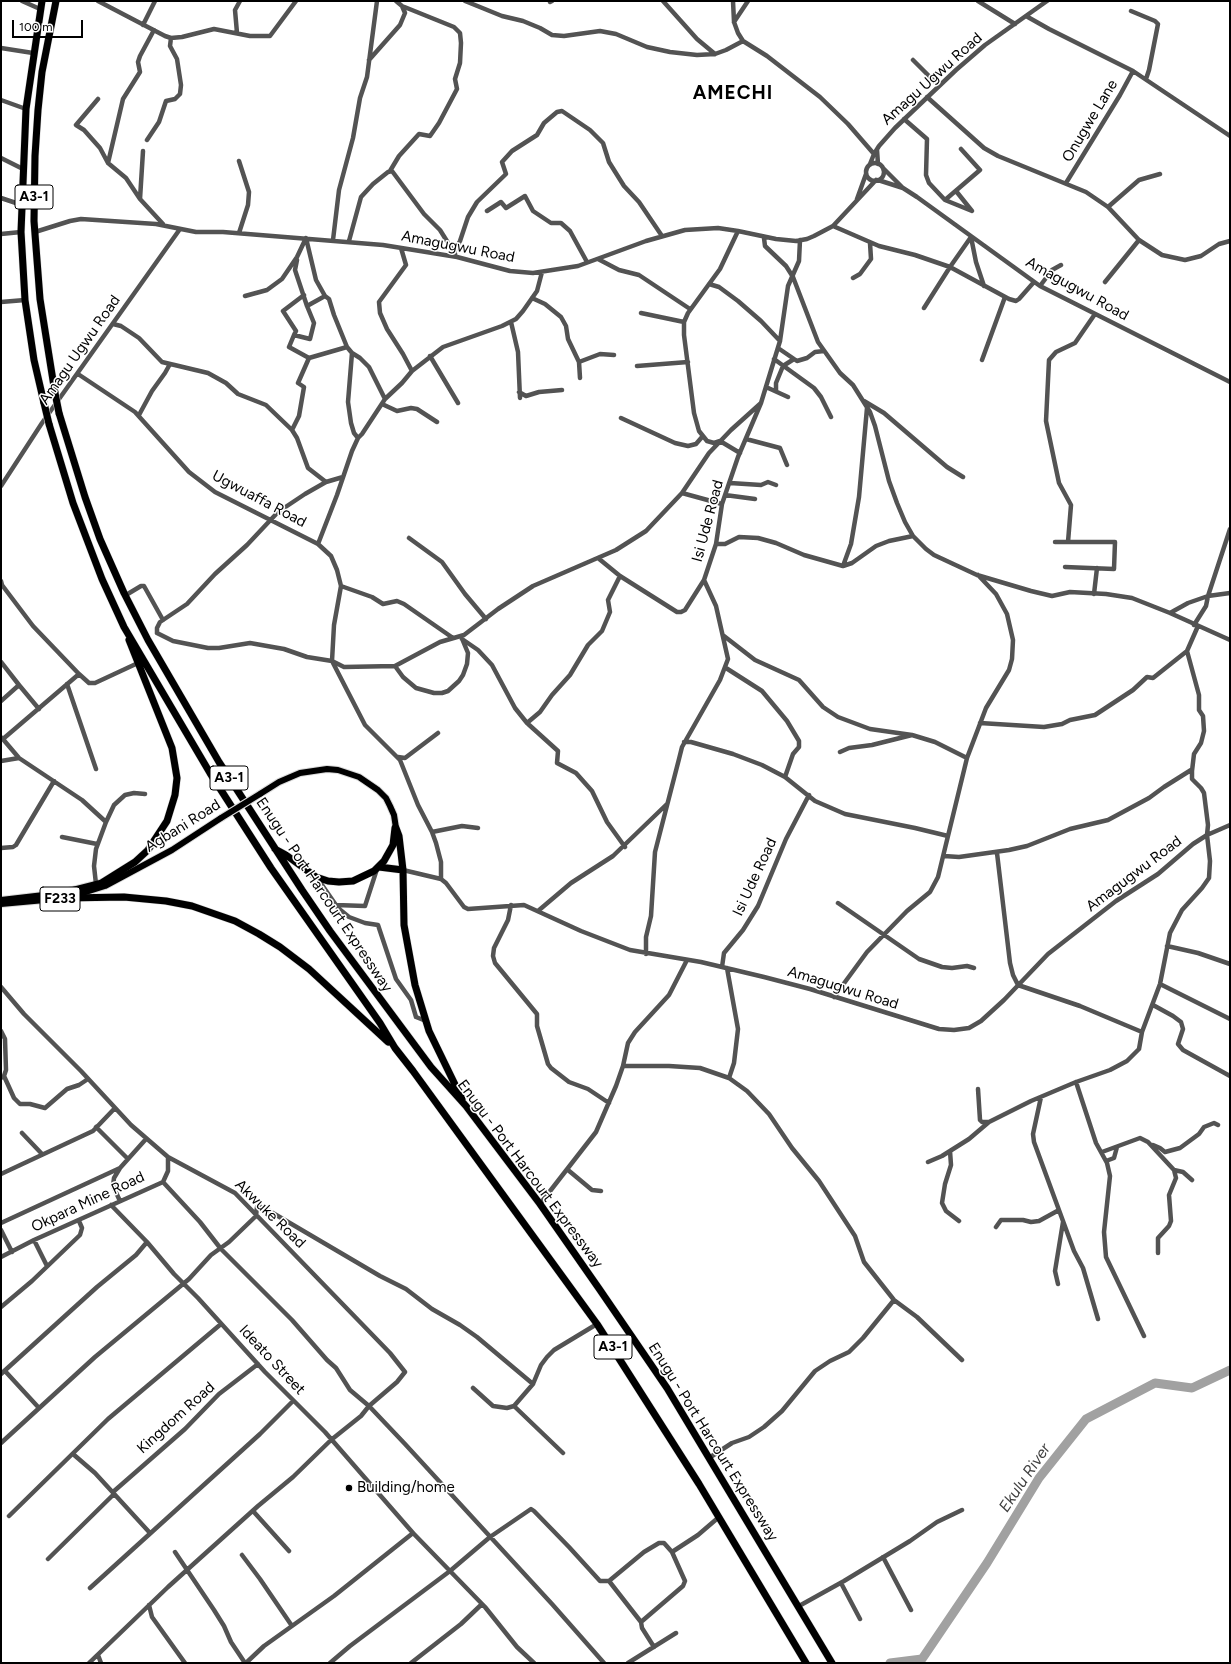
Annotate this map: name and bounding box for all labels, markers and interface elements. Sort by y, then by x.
scale bar [14,12,85,38]
text: 100 m [19,20,53,34]
street label: Amagu Ugwu Road [878,29,986,129]
street label: Onugwe Lane [1058,77,1122,165]
district label: AMECHI [693,82,773,104]
road number: A3-1 [15,185,53,209]
street label: Amagugwu Road [400,227,516,267]
street label: Amagugwu Road [1022,253,1132,325]
street label: Amagu Ugwu Road [36,292,124,408]
street label: Ugwuaffa Road [209,467,309,531]
street label: Isi Ude Road [688,478,728,564]
road number: A3-1 [210,766,248,790]
street label: Enugu - Port Harcourt Expressway [252,794,396,996]
street label: Agbani Road [142,796,224,856]
street label: Amagugwu Road [1083,832,1185,916]
street label: Isi Ude Road [729,835,781,919]
road number: F233 [40,887,80,911]
street label: Amagugwu Road [785,963,901,1013]
street label: Enugu - Port Harcourt Expressway [453,1076,607,1272]
street label: Okpara Mine Road [29,1168,147,1236]
street label: Akwuke Road [231,1176,309,1252]
street label: Ideato Street [235,1321,309,1399]
road number: A3-1 [594,1335,632,1359]
street label: Enugu - Port Harcourt Expressway [644,1339,782,1545]
street label: Kingdom Road [133,1378,219,1458]
water label: Ekulu River [995,1440,1055,1516]
place label: Building/home [357,1479,455,1497]
marker: Building/home [344,1483,354,1493]

